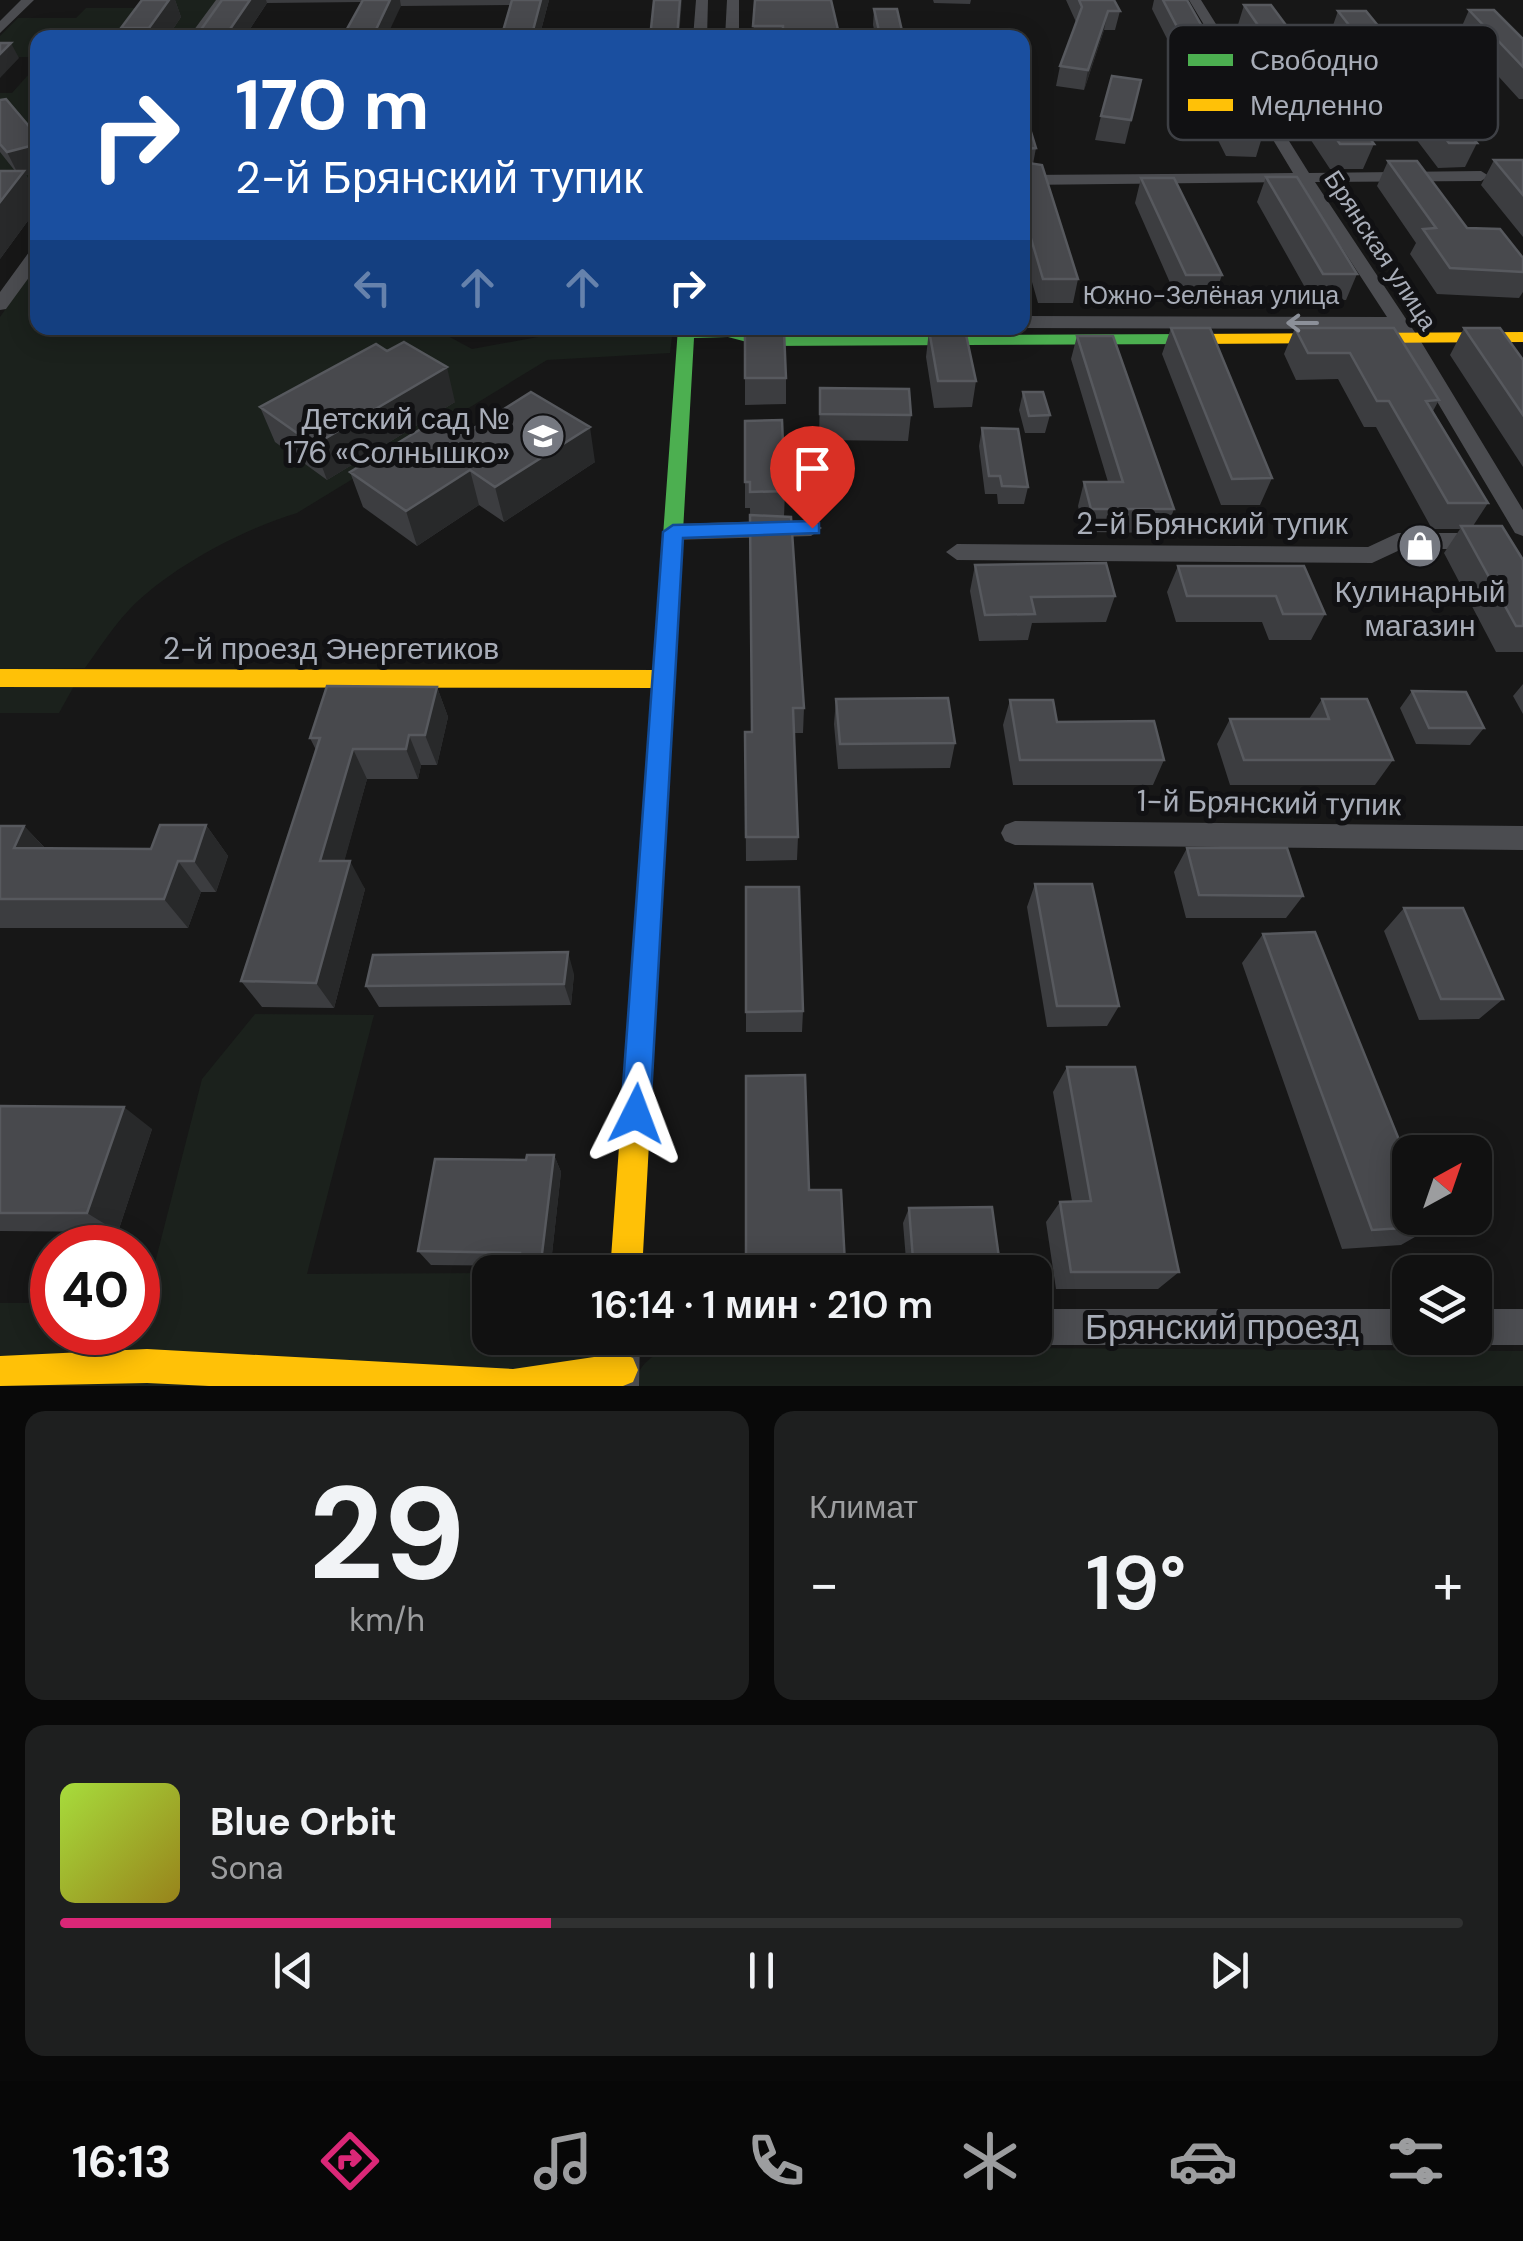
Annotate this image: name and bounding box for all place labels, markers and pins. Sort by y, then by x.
place label: Детский сад № 176 «Солнышко» [284,399,510,472]
school or university icon: Детский сад № 176 «Солнышко» [520,413,566,459]
pin [770,426,855,529]
shop icon: Кулинарный магазин [1397,523,1443,569]
place label: Кулинарный магазин [1335,572,1505,645]

